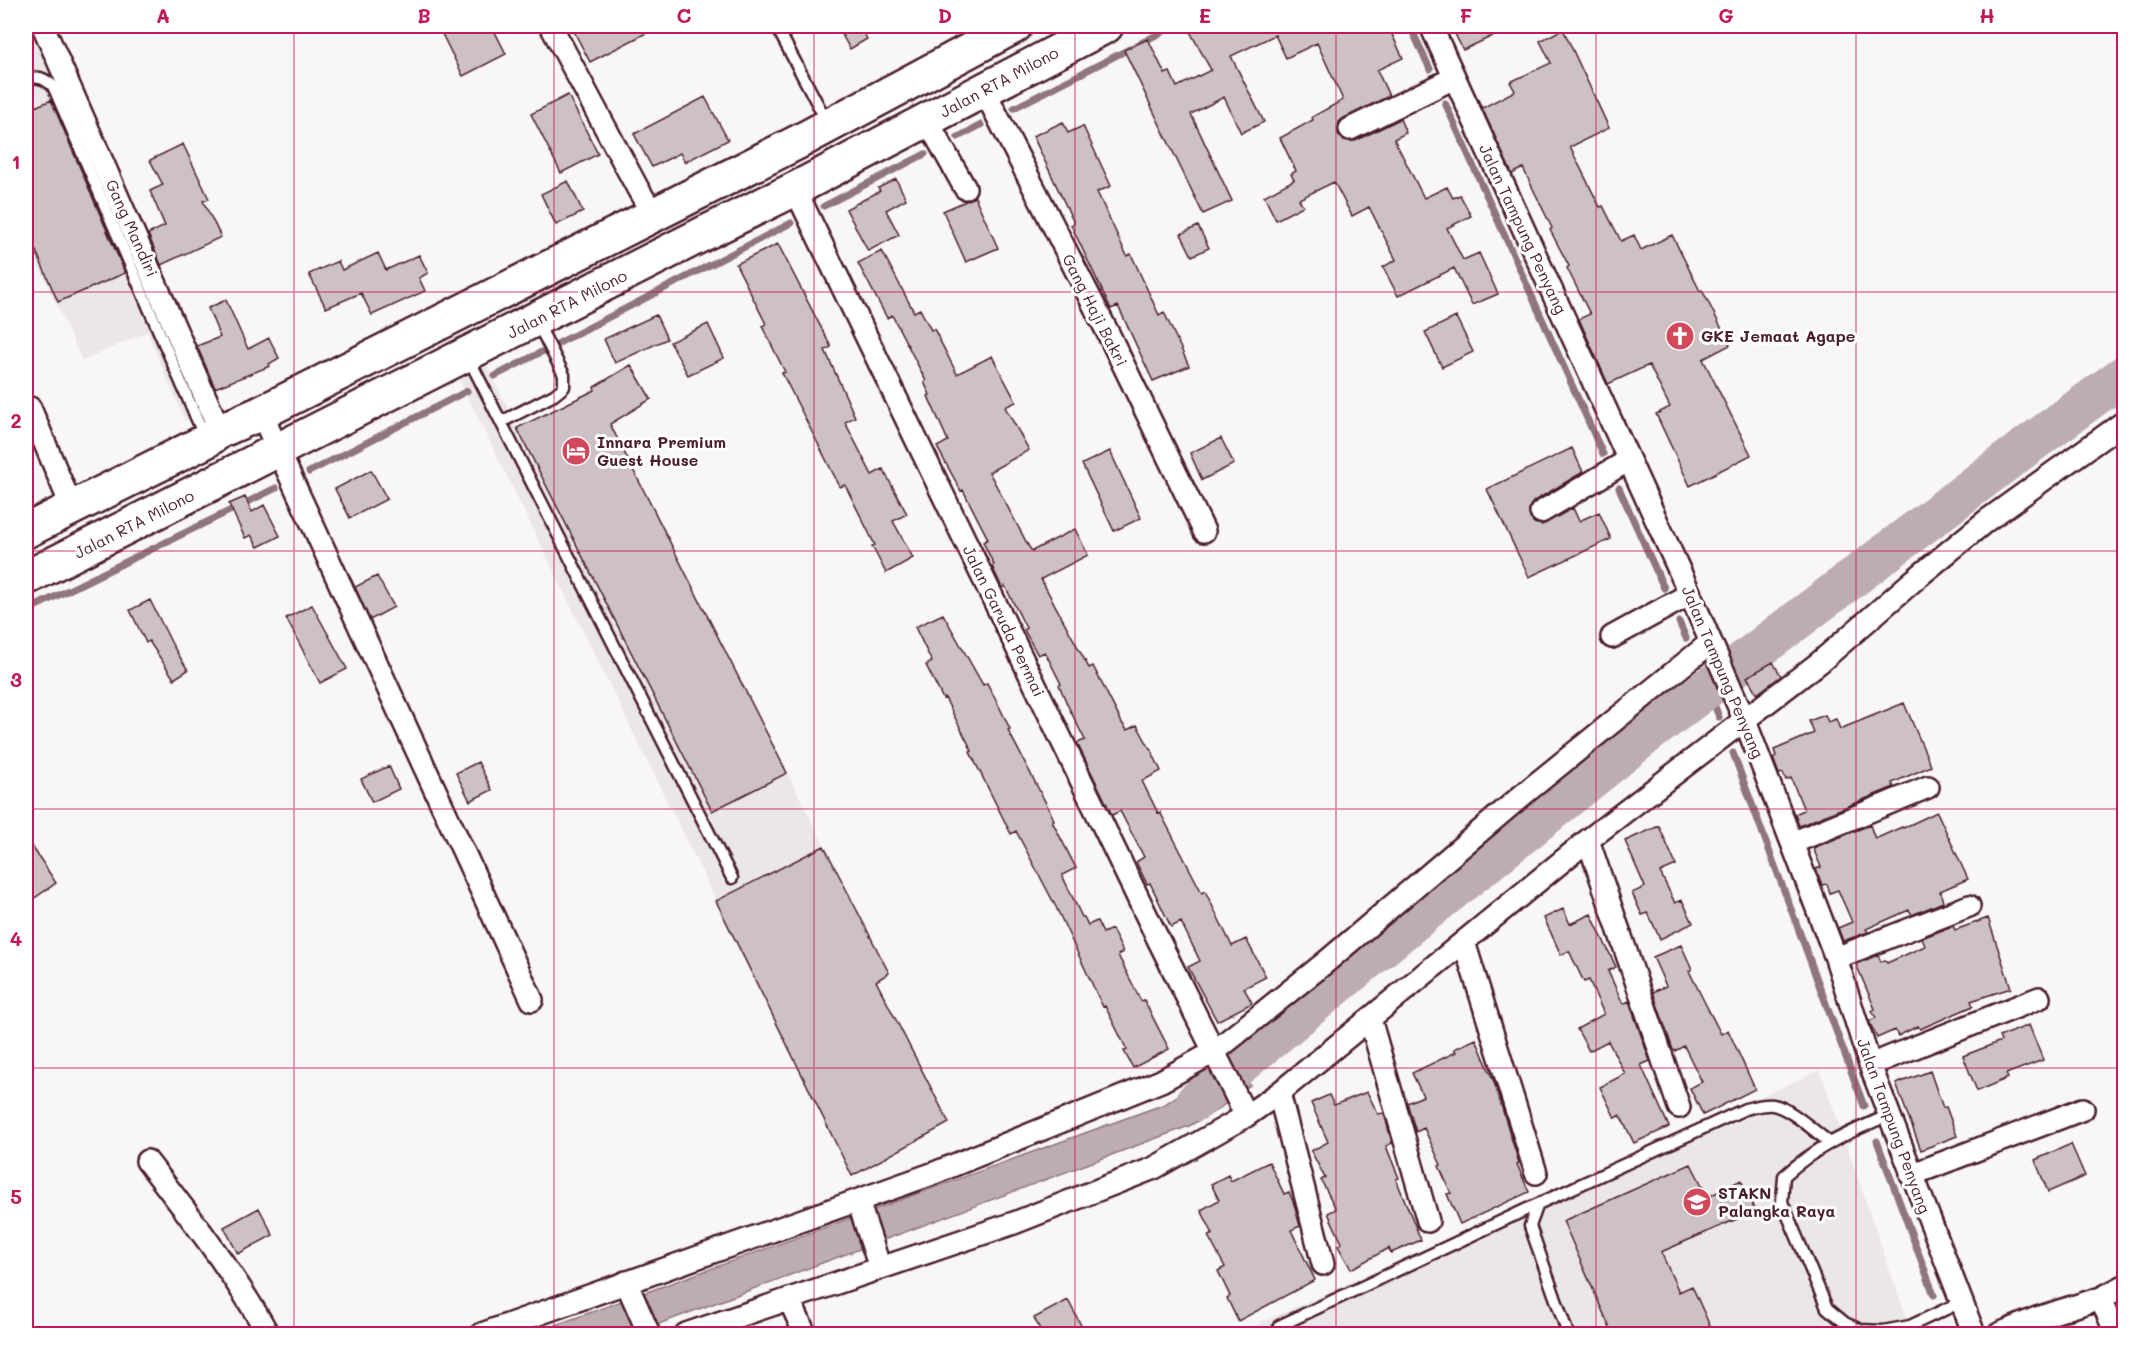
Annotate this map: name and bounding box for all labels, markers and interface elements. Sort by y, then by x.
text: A [156,2,170,28]
text: B [417,2,431,28]
text: C [677,2,692,28]
text: D [938,2,952,28]
text: E [1199,2,1211,28]
text: F [1460,2,1473,28]
text: G [1718,2,1734,28]
text: H [1979,2,1995,28]
street label: Jalan RTA Milono [936,41,1062,122]
street label: Jalan Tampung Penyang [1475,140,1572,317]
text: 1 [12,148,20,174]
street label: Gang Mandiri [102,176,163,280]
street label: Gang Haji Bakri [1058,250,1133,369]
street label: Jalan RTA Milono [503,264,630,343]
church icon: GKE Jemaat Agape [1664,320,1696,352]
place label: GKE Jemaat Agape [1701,325,1855,346]
text: 2 [10,407,22,433]
place label: Innara Premium Guest House [597,431,726,470]
hotel icon: Innara Premium Guest House [560,435,592,467]
street label: Jalan RTA Milono [70,484,197,563]
street label: Jalan Garuda Permai [959,542,1050,700]
street label: Jalan Tampung Penyang [1678,582,1769,761]
text: 3 [10,666,22,692]
text: 4 [10,925,23,951]
street label: Jalan Tampung Penyang [1853,1035,1936,1216]
place label: STAKN Palangka Raya [1718,1182,1835,1221]
text: 5 [10,1183,22,1209]
school or university icon: STAKN Palangka Raya [1681,1186,1713,1218]

